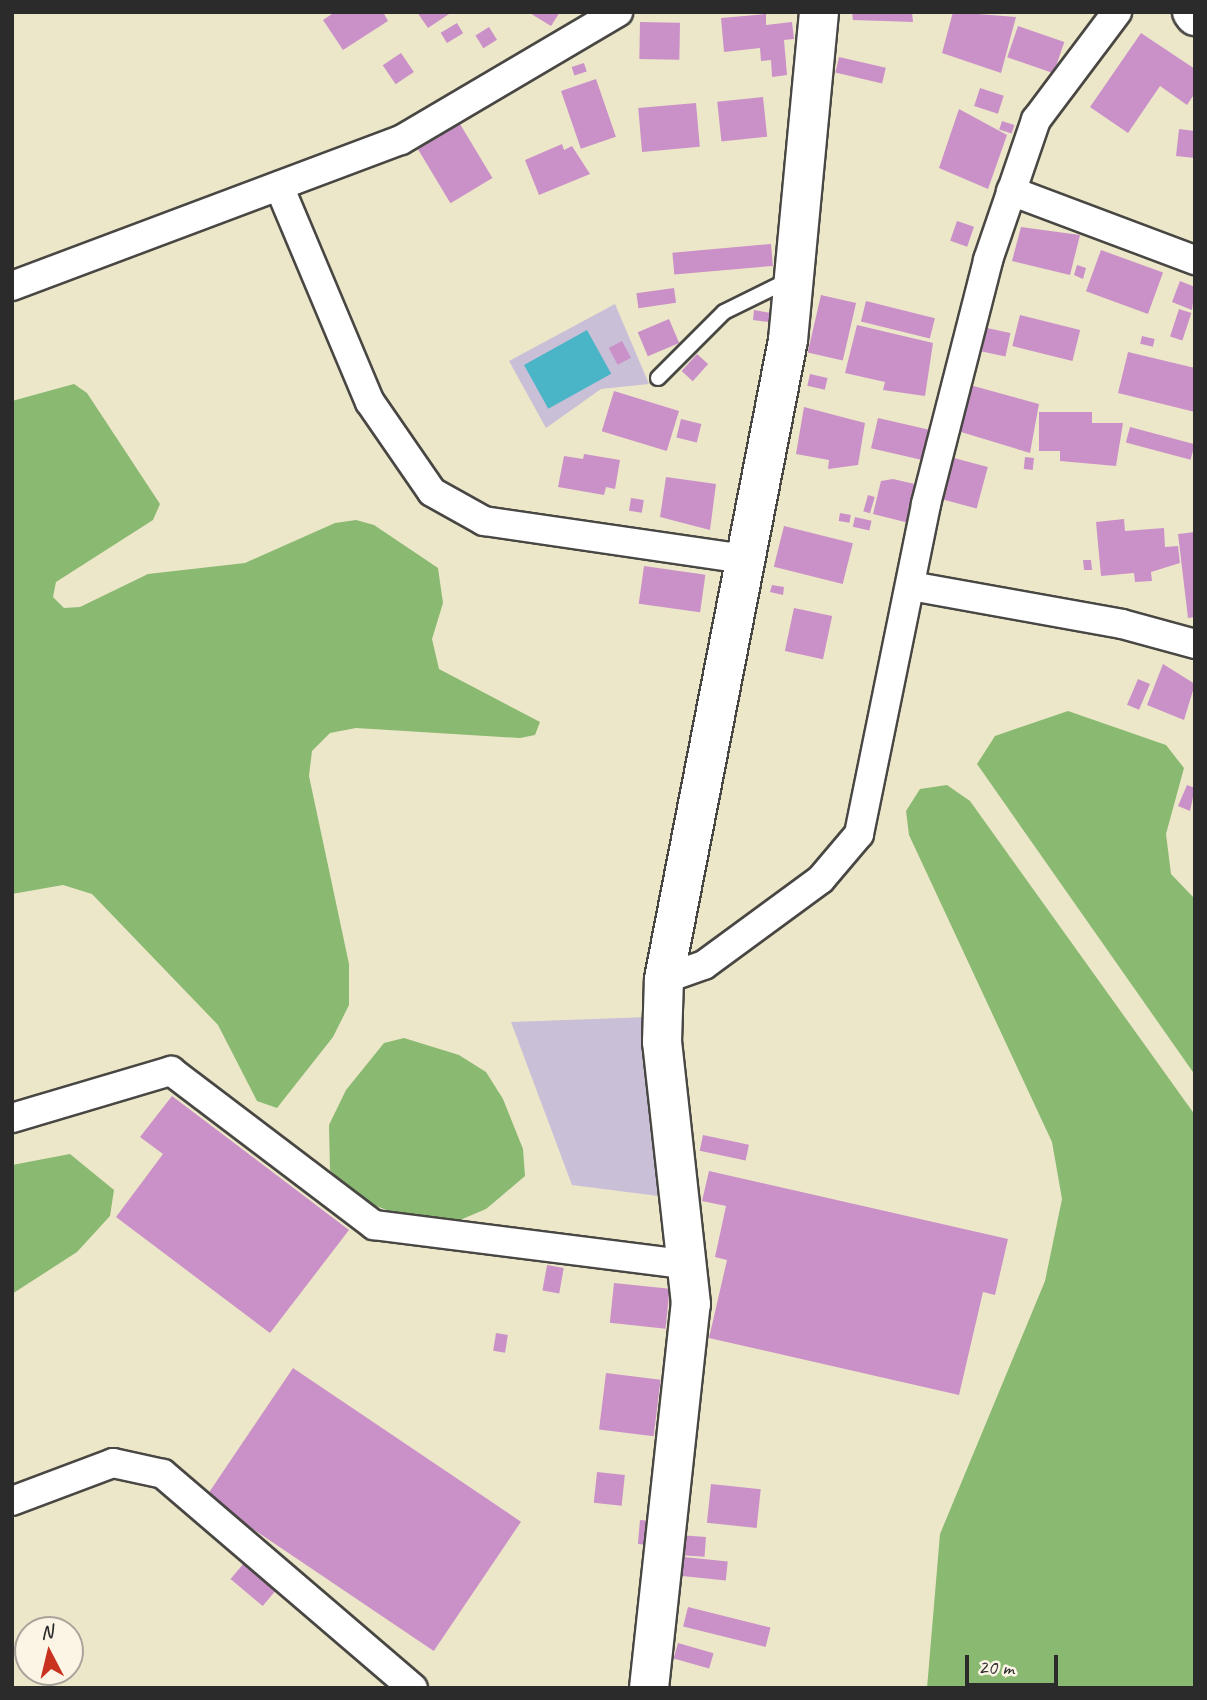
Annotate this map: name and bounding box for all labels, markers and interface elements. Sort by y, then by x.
north arrow [14,1616,84,1686]
text: N [39,1620,54,1645]
scale bar [969,1640,1062,1684]
text: 20 m [978,1654,1014,1680]

